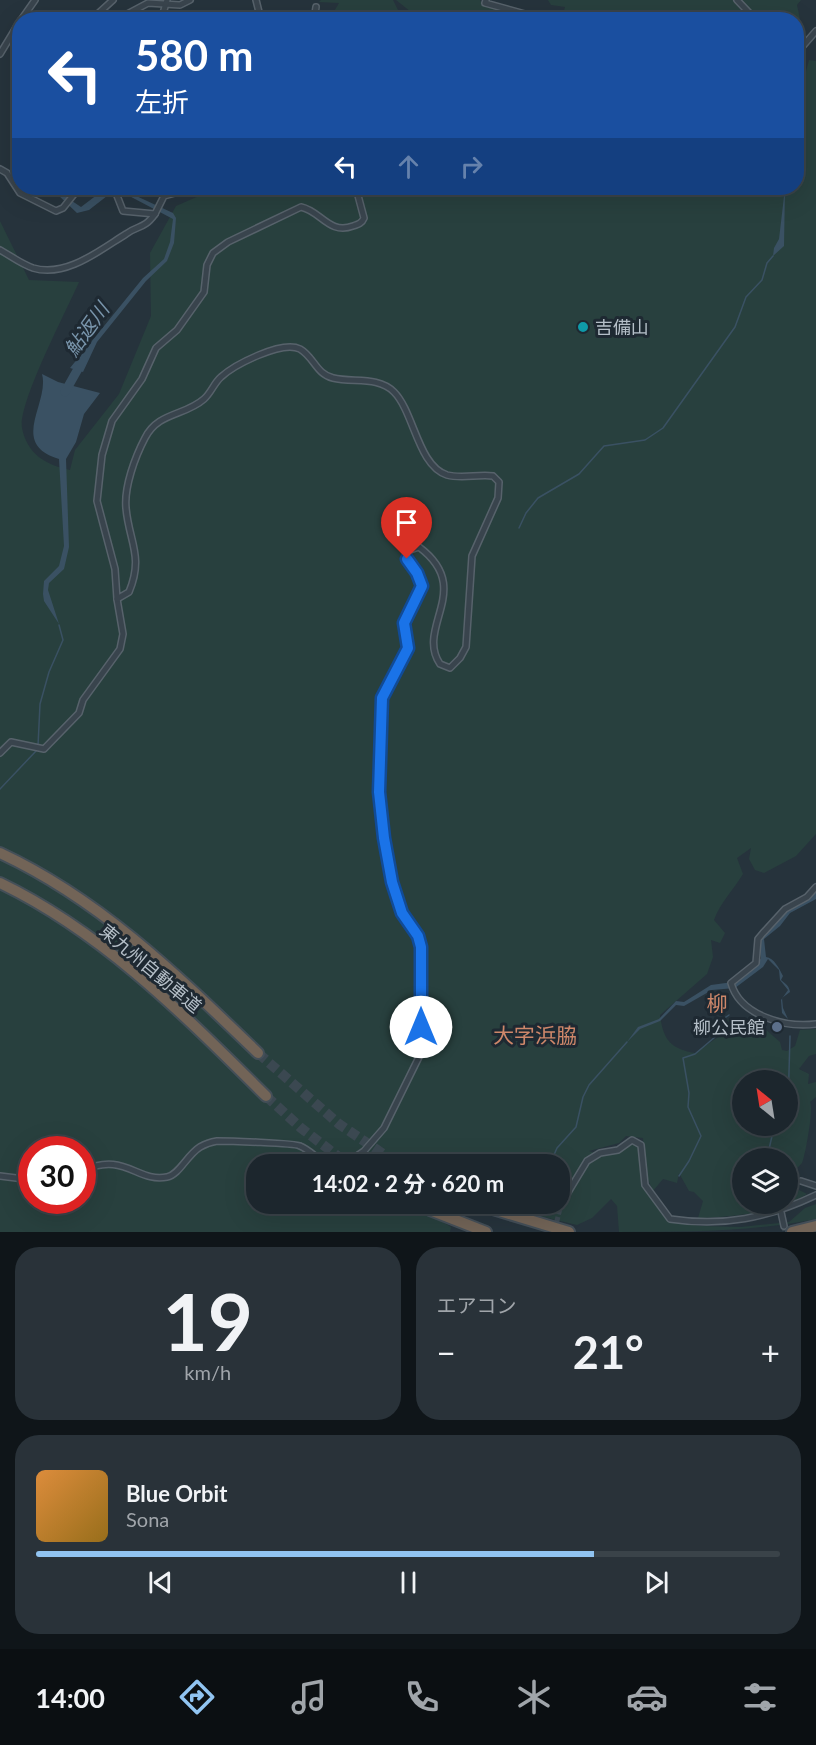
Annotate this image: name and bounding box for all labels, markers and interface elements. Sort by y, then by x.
text: 580 m [135,30,253,80]
icon: left [36,36,114,114]
text: 左折 [135,85,189,118]
icon: left [329,150,362,183]
icon: ahead [392,150,425,183]
icon: right [455,150,488,183]
water label: 鮎返川 [59,296,115,360]
place label: 吉備山 [595,316,649,338]
marker: 吉備山 [576,320,590,334]
pin [381,497,432,559]
icon: arrive [390,506,423,539]
street label: 東九州自動車道 [96,919,206,1017]
district label: 柳 [707,990,728,1015]
position arrow [389,995,453,1059]
place label: 柳公民館 [693,1016,765,1038]
marker: 柳公民館 [770,1020,784,1034]
district label: 大字浜脇 [493,1022,577,1047]
north arrow [732,1070,798,1136]
map controls [732,1070,798,1214]
speed limit sign: 30 [18,1136,96,1214]
button: layers [732,1148,798,1214]
text: 14:02 · 2 分 · 620 m [312,1170,504,1197]
text: 19 [163,1274,253,1368]
text: エアコン [437,1293,517,1317]
text: 21° [573,1325,644,1379]
text: − [437,1332,456,1372]
text: + [761,1332,780,1372]
text: km/h [184,1360,231,1384]
text: Blue Orbit [126,1480,227,1507]
text: Sona [126,1507,169,1531]
icon: previous [144,1566,177,1599]
icon: pause [392,1566,425,1599]
icon: next [640,1566,673,1599]
icon: directions [176,1676,218,1718]
icon: music [288,1676,330,1718]
icon: phone [401,1676,443,1718]
icon: climate [513,1676,555,1718]
icon: car [626,1676,668,1718]
icon: filters [739,1676,781,1718]
text: 14:00 [35,1681,105,1714]

